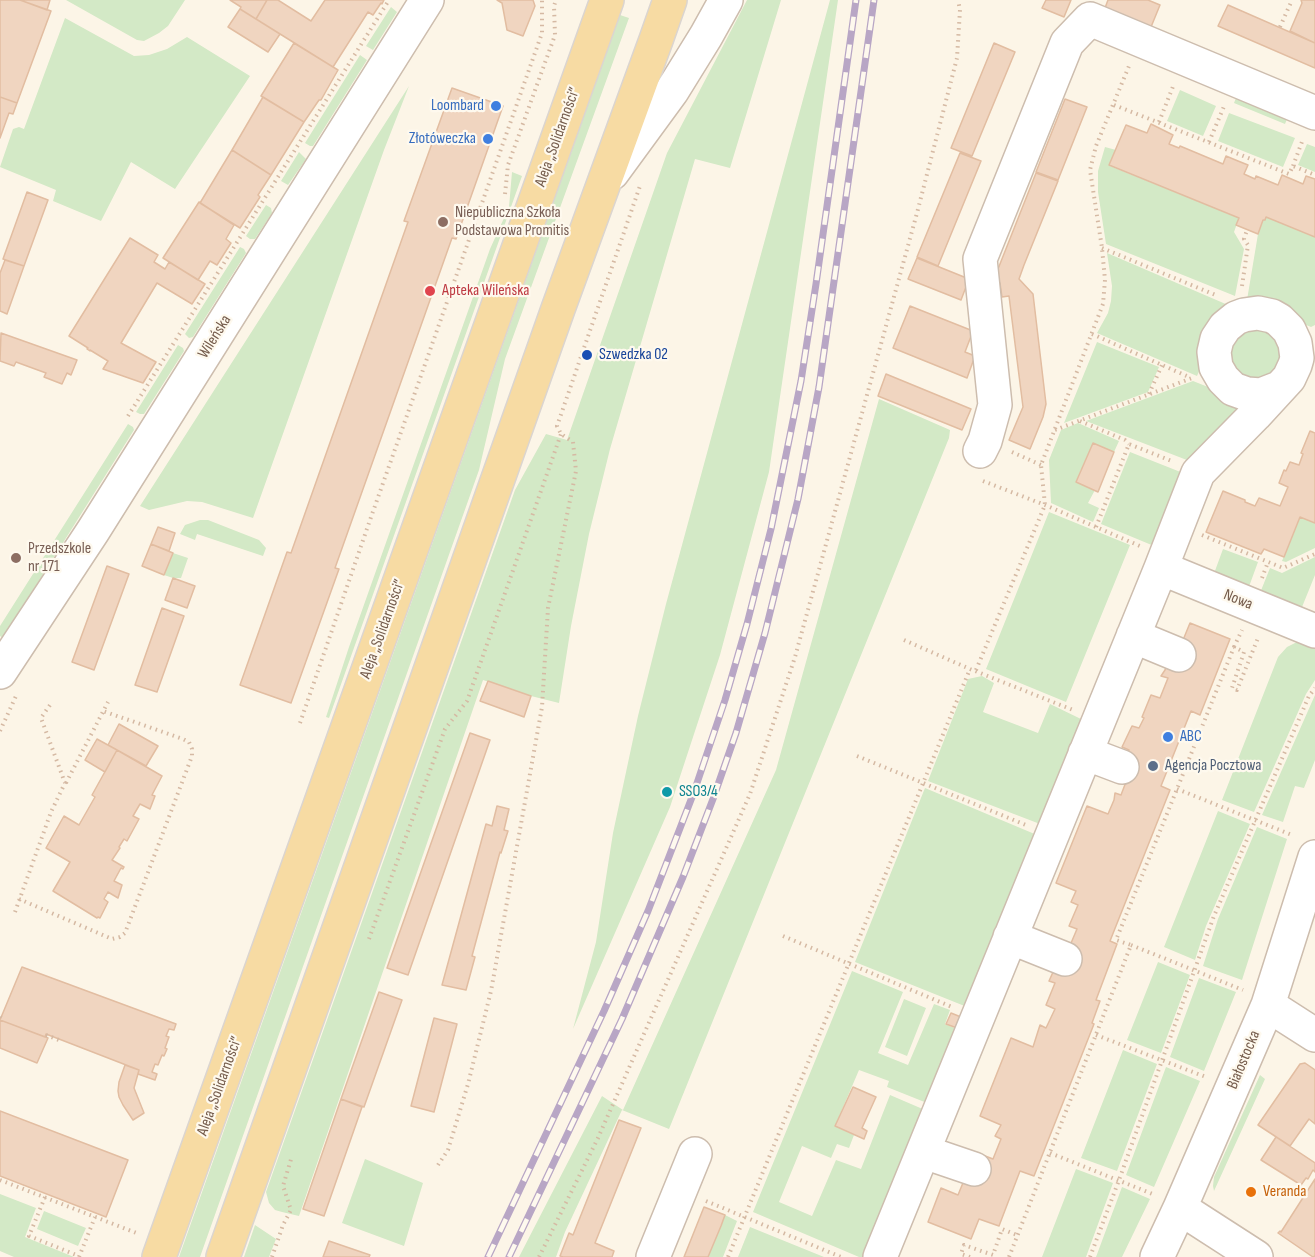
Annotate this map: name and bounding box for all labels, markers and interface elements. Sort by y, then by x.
street label: Aleja „Solidarności” [531,85,585,189]
place label: Loombard [431,96,484,116]
marker: Loombard [489,99,503,113]
place label: Złotóweczka [409,129,476,149]
marker: Złotóweczka [481,132,495,146]
place label: Niepubliczna Szkoła Podstawowa Promitis [455,203,569,241]
marker: Niepubliczna Szkoła Podstawowa Promitis [436,215,450,229]
place label: Apteka Wileńska [442,281,529,301]
marker: Apteka Wileńska [423,284,437,298]
street label: Wileńska [194,312,236,362]
place label: Szwedzka 02 [599,345,668,365]
marker: Szwedzka 02 [580,348,594,362]
place label: Przedszkole nr 171 [28,539,91,577]
marker: Przedszkole nr 171 [9,551,23,565]
street label: Aleja „Solidarności” [356,577,410,681]
street label: Nowa [1221,586,1255,614]
place label: ABC [1180,727,1202,747]
marker: ABC [1161,730,1175,744]
place label: Agencja Pocztowa [1165,756,1261,776]
marker: Agencja Pocztowa [1146,759,1160,773]
place label: SSO3/4 [679,782,718,802]
marker: SSO3/4 [660,785,674,799]
street label: Białostocka [1223,1028,1265,1092]
street label: Aleja „Solidarności” [193,1034,247,1138]
place label: Veranda [1263,1182,1306,1202]
marker: Veranda [1244,1185,1258,1199]

